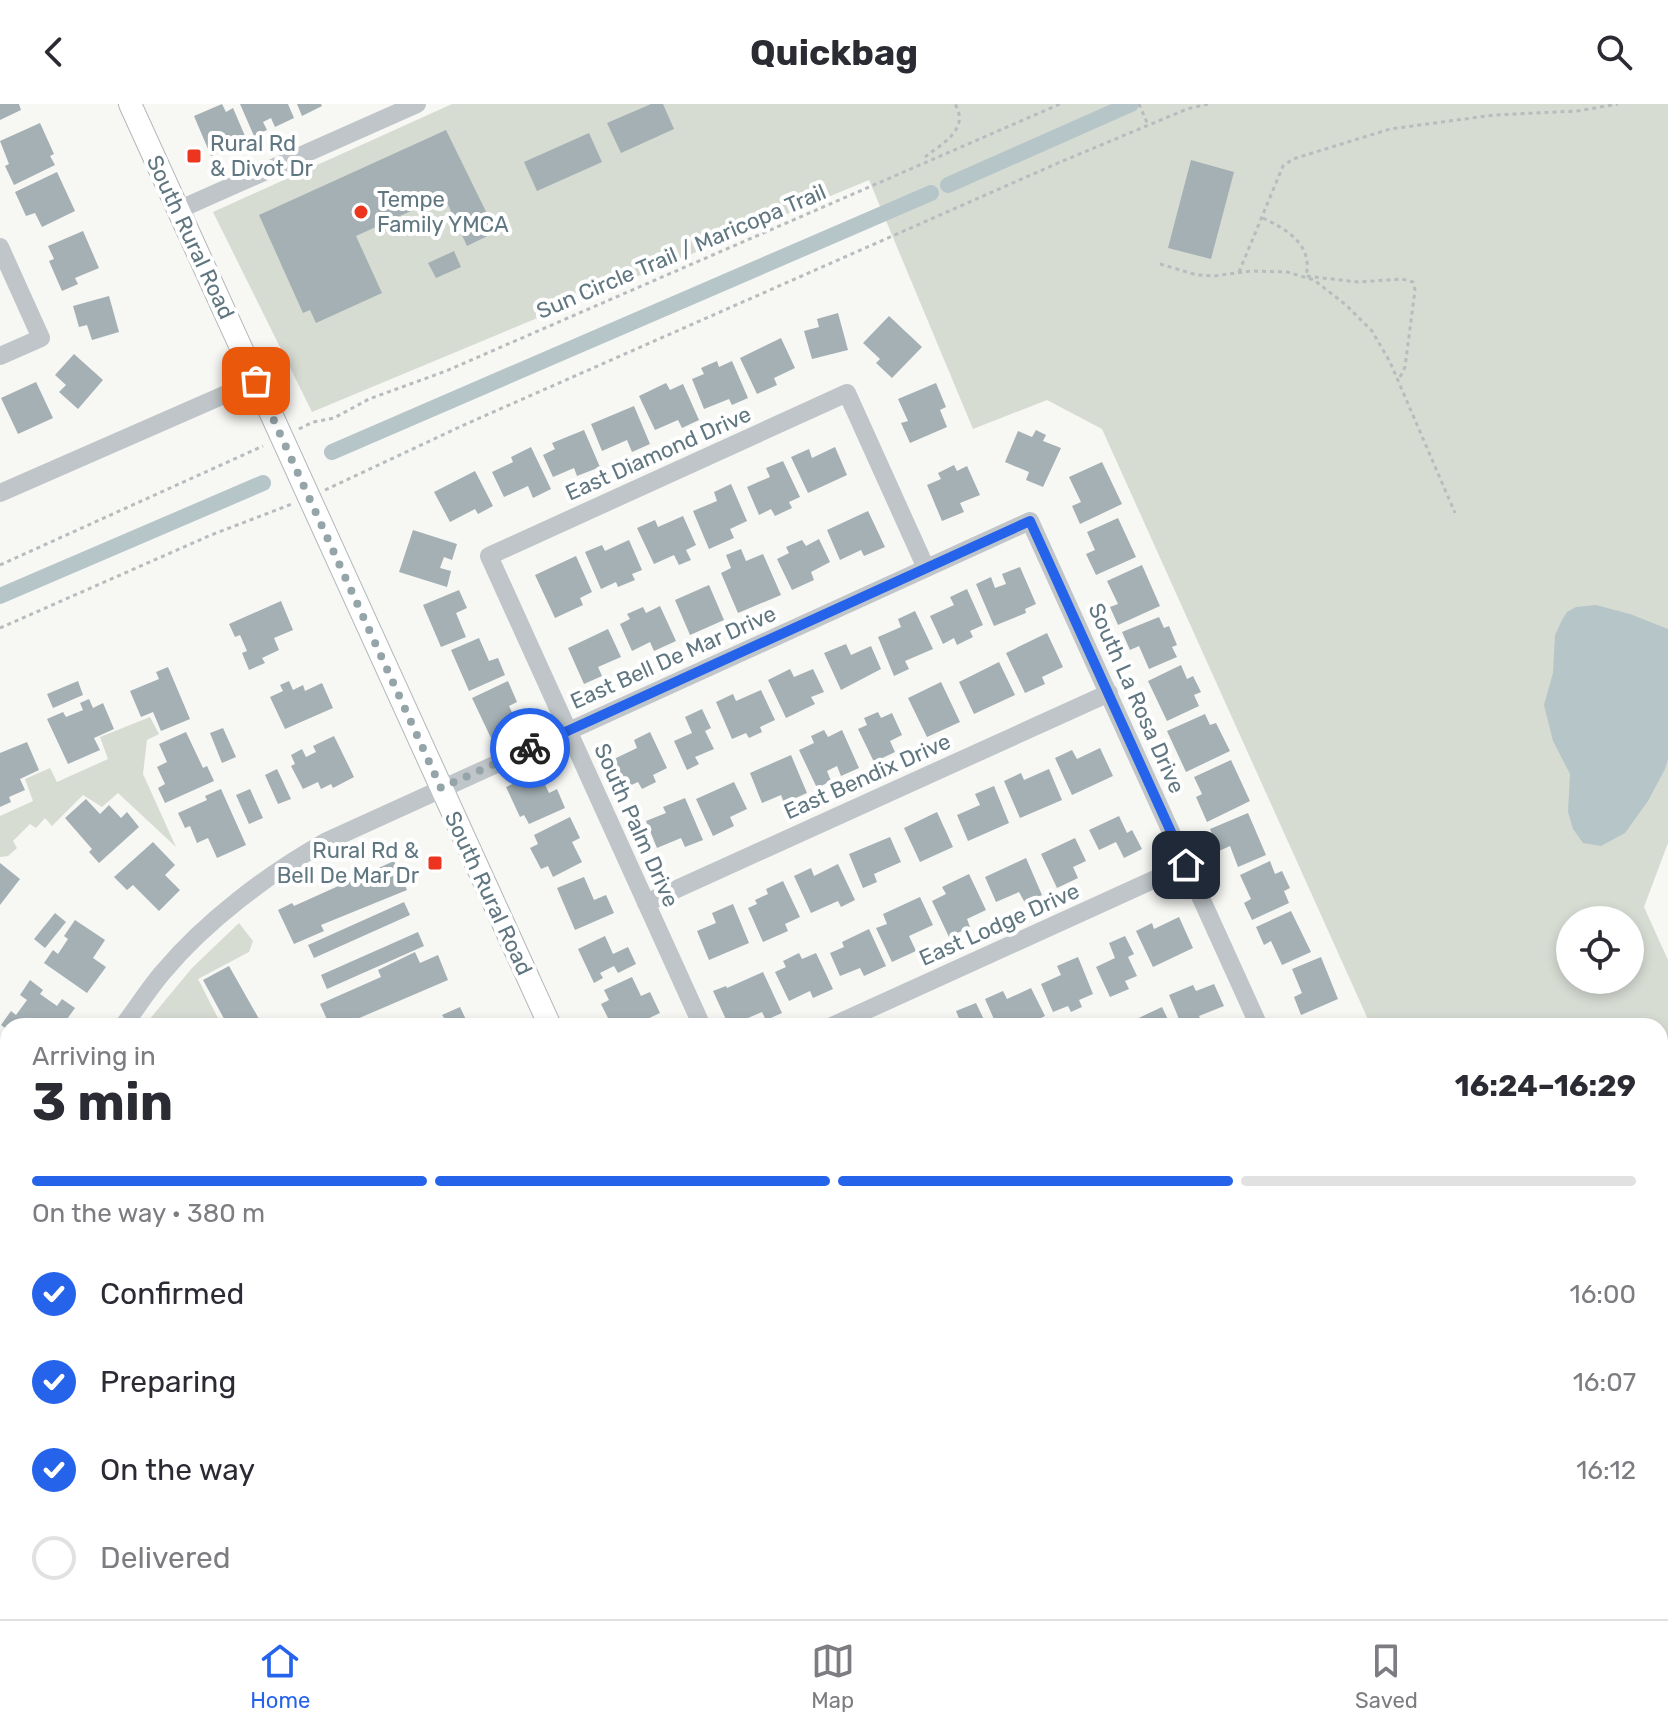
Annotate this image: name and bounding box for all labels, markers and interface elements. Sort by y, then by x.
icon: back [32,30,76,74]
icon: search [1592,30,1636,74]
text: Quickbag [750,31,918,74]
place label: Rural Rd & Divot Dr [210,130,314,182]
marker: Rural Rd & Divot Dr [185,147,203,165]
street label: South Rural Road [141,151,240,323]
street label: Sun Circle Trail / Maricopa Trail [532,178,830,325]
place label: Tempe Family YMCA [377,186,509,238]
marker: Tempe Family YMCA [352,203,370,221]
pin [222,347,290,415]
icon: bag [234,359,278,403]
street label: East Diamond Drive [561,400,755,507]
street label: South La Rosa Drive [1082,599,1191,798]
street label: East Bell De Mar Drive [566,600,780,715]
courier [490,708,570,788]
icon: bike [508,726,552,770]
street label: East Bendix Drive [780,728,955,825]
street label: South Palm Drive [588,739,685,911]
street label: South Rural Road [439,807,538,979]
pin [1152,831,1220,899]
place label: Rural Rd & Bell De Mar Dr [277,837,420,889]
icon: home [1164,843,1208,887]
marker: Rural Rd & Bell De Mar Dr [426,854,444,872]
street label: East Lodge Drive [915,877,1083,972]
map controls [1556,906,1644,994]
button: locate [1556,906,1644,994]
text: Arriving in [32,1041,156,1072]
text: 16:24–16:29 [1455,1068,1636,1104]
text: 3 min [32,1071,173,1133]
text: On the way · 380 m [32,1198,265,1229]
icon: check [32,1272,76,1316]
text: Confirmed [100,1276,244,1312]
text: 16:00 [1570,1279,1636,1310]
icon: check [32,1360,76,1404]
text: Preparing [100,1364,236,1400]
text: 16:07 [1573,1367,1636,1398]
icon: check [32,1448,76,1492]
text: On the way [100,1452,255,1488]
text: 16:12 [1576,1455,1636,1486]
text: Delivered [100,1540,231,1576]
tab: Home [250,1639,310,1714]
tab: Map [811,1639,855,1714]
tab: Saved [1355,1639,1418,1714]

